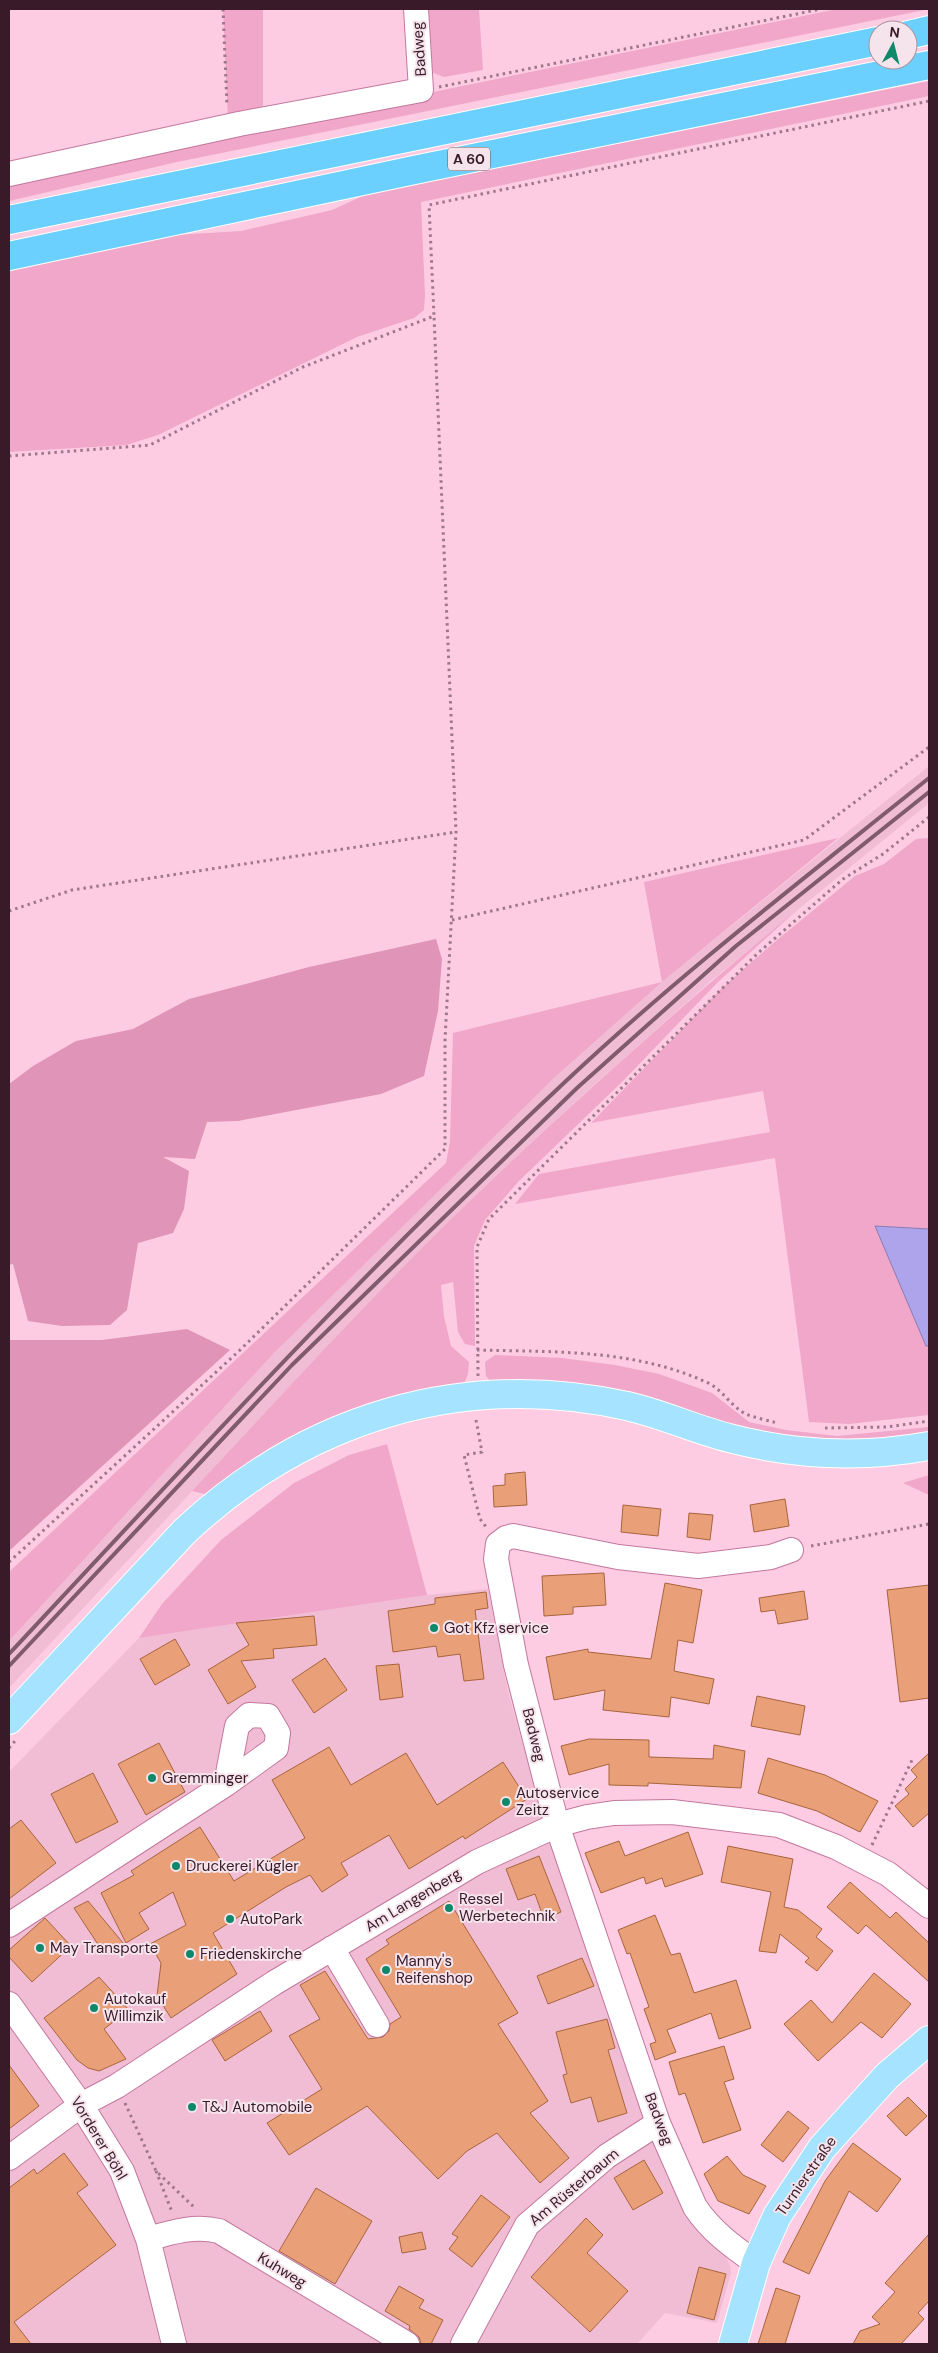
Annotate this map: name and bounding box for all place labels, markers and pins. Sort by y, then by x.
place label: Got Kfz service [444,1618,549,1638]
marker: Got Kfz service [428,1622,440,1634]
place label: Gremminger [162,1768,249,1788]
marker: Gremminger [146,1772,158,1784]
place label: Autoservice Zeitz [516,1783,599,1820]
marker: Autoservice Zeitz [500,1796,512,1808]
place label: Druckerei Kügler [186,1856,299,1876]
marker: Druckerei Kügler [170,1860,182,1872]
place label: Ressel Werbetechnik [459,1889,556,1926]
marker: Ressel Werbetechnik [443,1902,455,1914]
place label: AutoPark [240,1909,303,1929]
marker: AutoPark [224,1913,236,1925]
place label: May Transporte [50,1938,158,1958]
marker: May Transporte [34,1942,46,1954]
place label: Friedenskirche [200,1944,302,1964]
marker: Friedenskirche [184,1948,196,1960]
place label: Manny's Reifenshop [396,1951,473,1988]
marker: Manny's Reifenshop [380,1964,392,1976]
place label: Autokauf Willimzik [104,1989,166,2026]
marker: Autokauf Willimzik [88,2002,100,2014]
place label: T&J Automobile [202,2097,312,2117]
marker: T&J Automobile [186,2101,198,2113]

